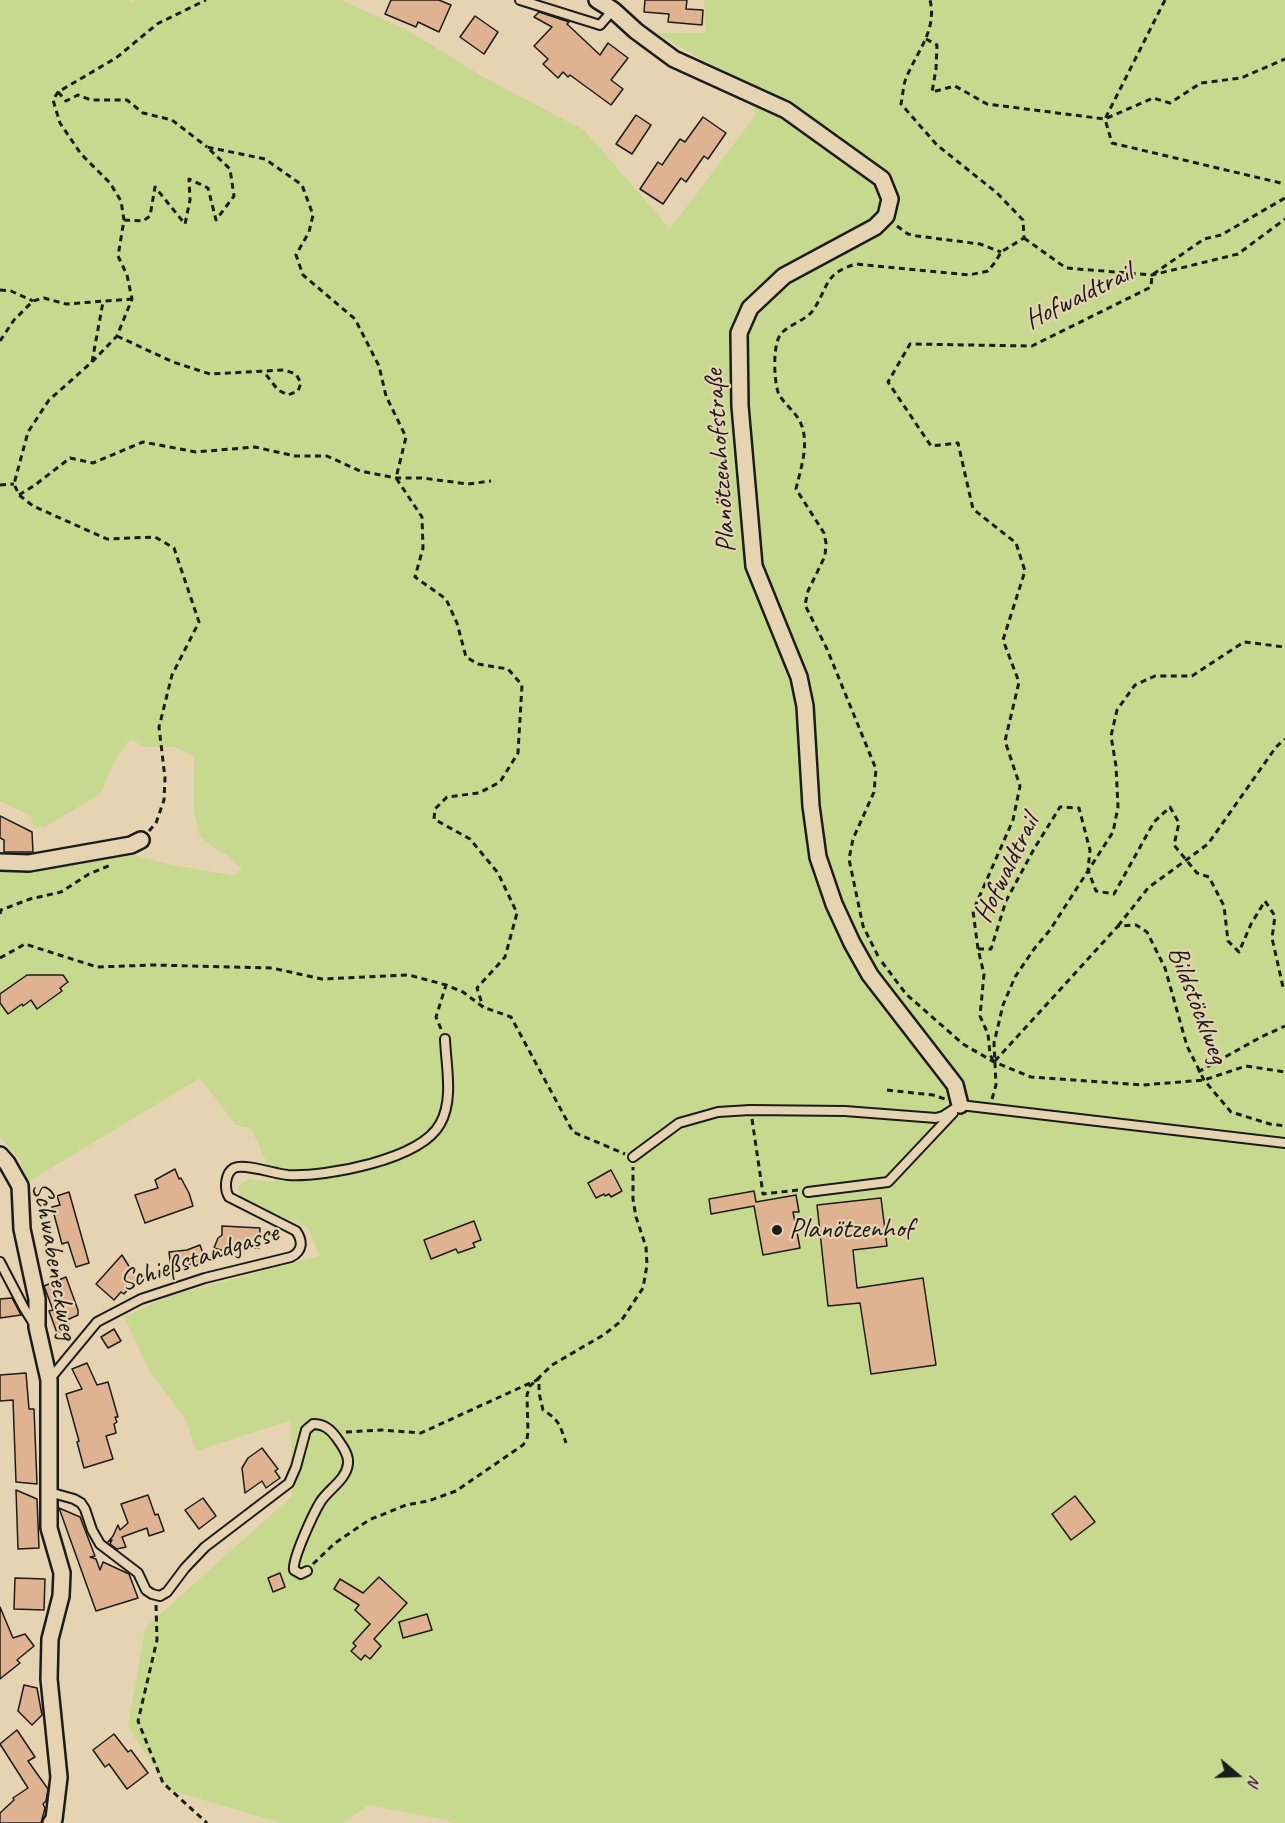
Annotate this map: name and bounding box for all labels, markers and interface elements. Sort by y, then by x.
street label: Hofwaldtrail [1019,256,1139,338]
street label: Planötzenhofstraße [698,368,744,554]
street label: Hofwaldtrail [966,809,1048,929]
street label: Bildstöcklweg [1159,942,1235,1068]
street label: Schwabeneckweg [24,1180,84,1342]
place label: Planötzenhof [789,1213,913,1247]
street label: Schießstandgasse [115,1216,283,1300]
marker: Planötzenhof [770,1223,784,1237]
north arrow [1207,1745,1267,1805]
text: N [1243,1773,1265,1789]

